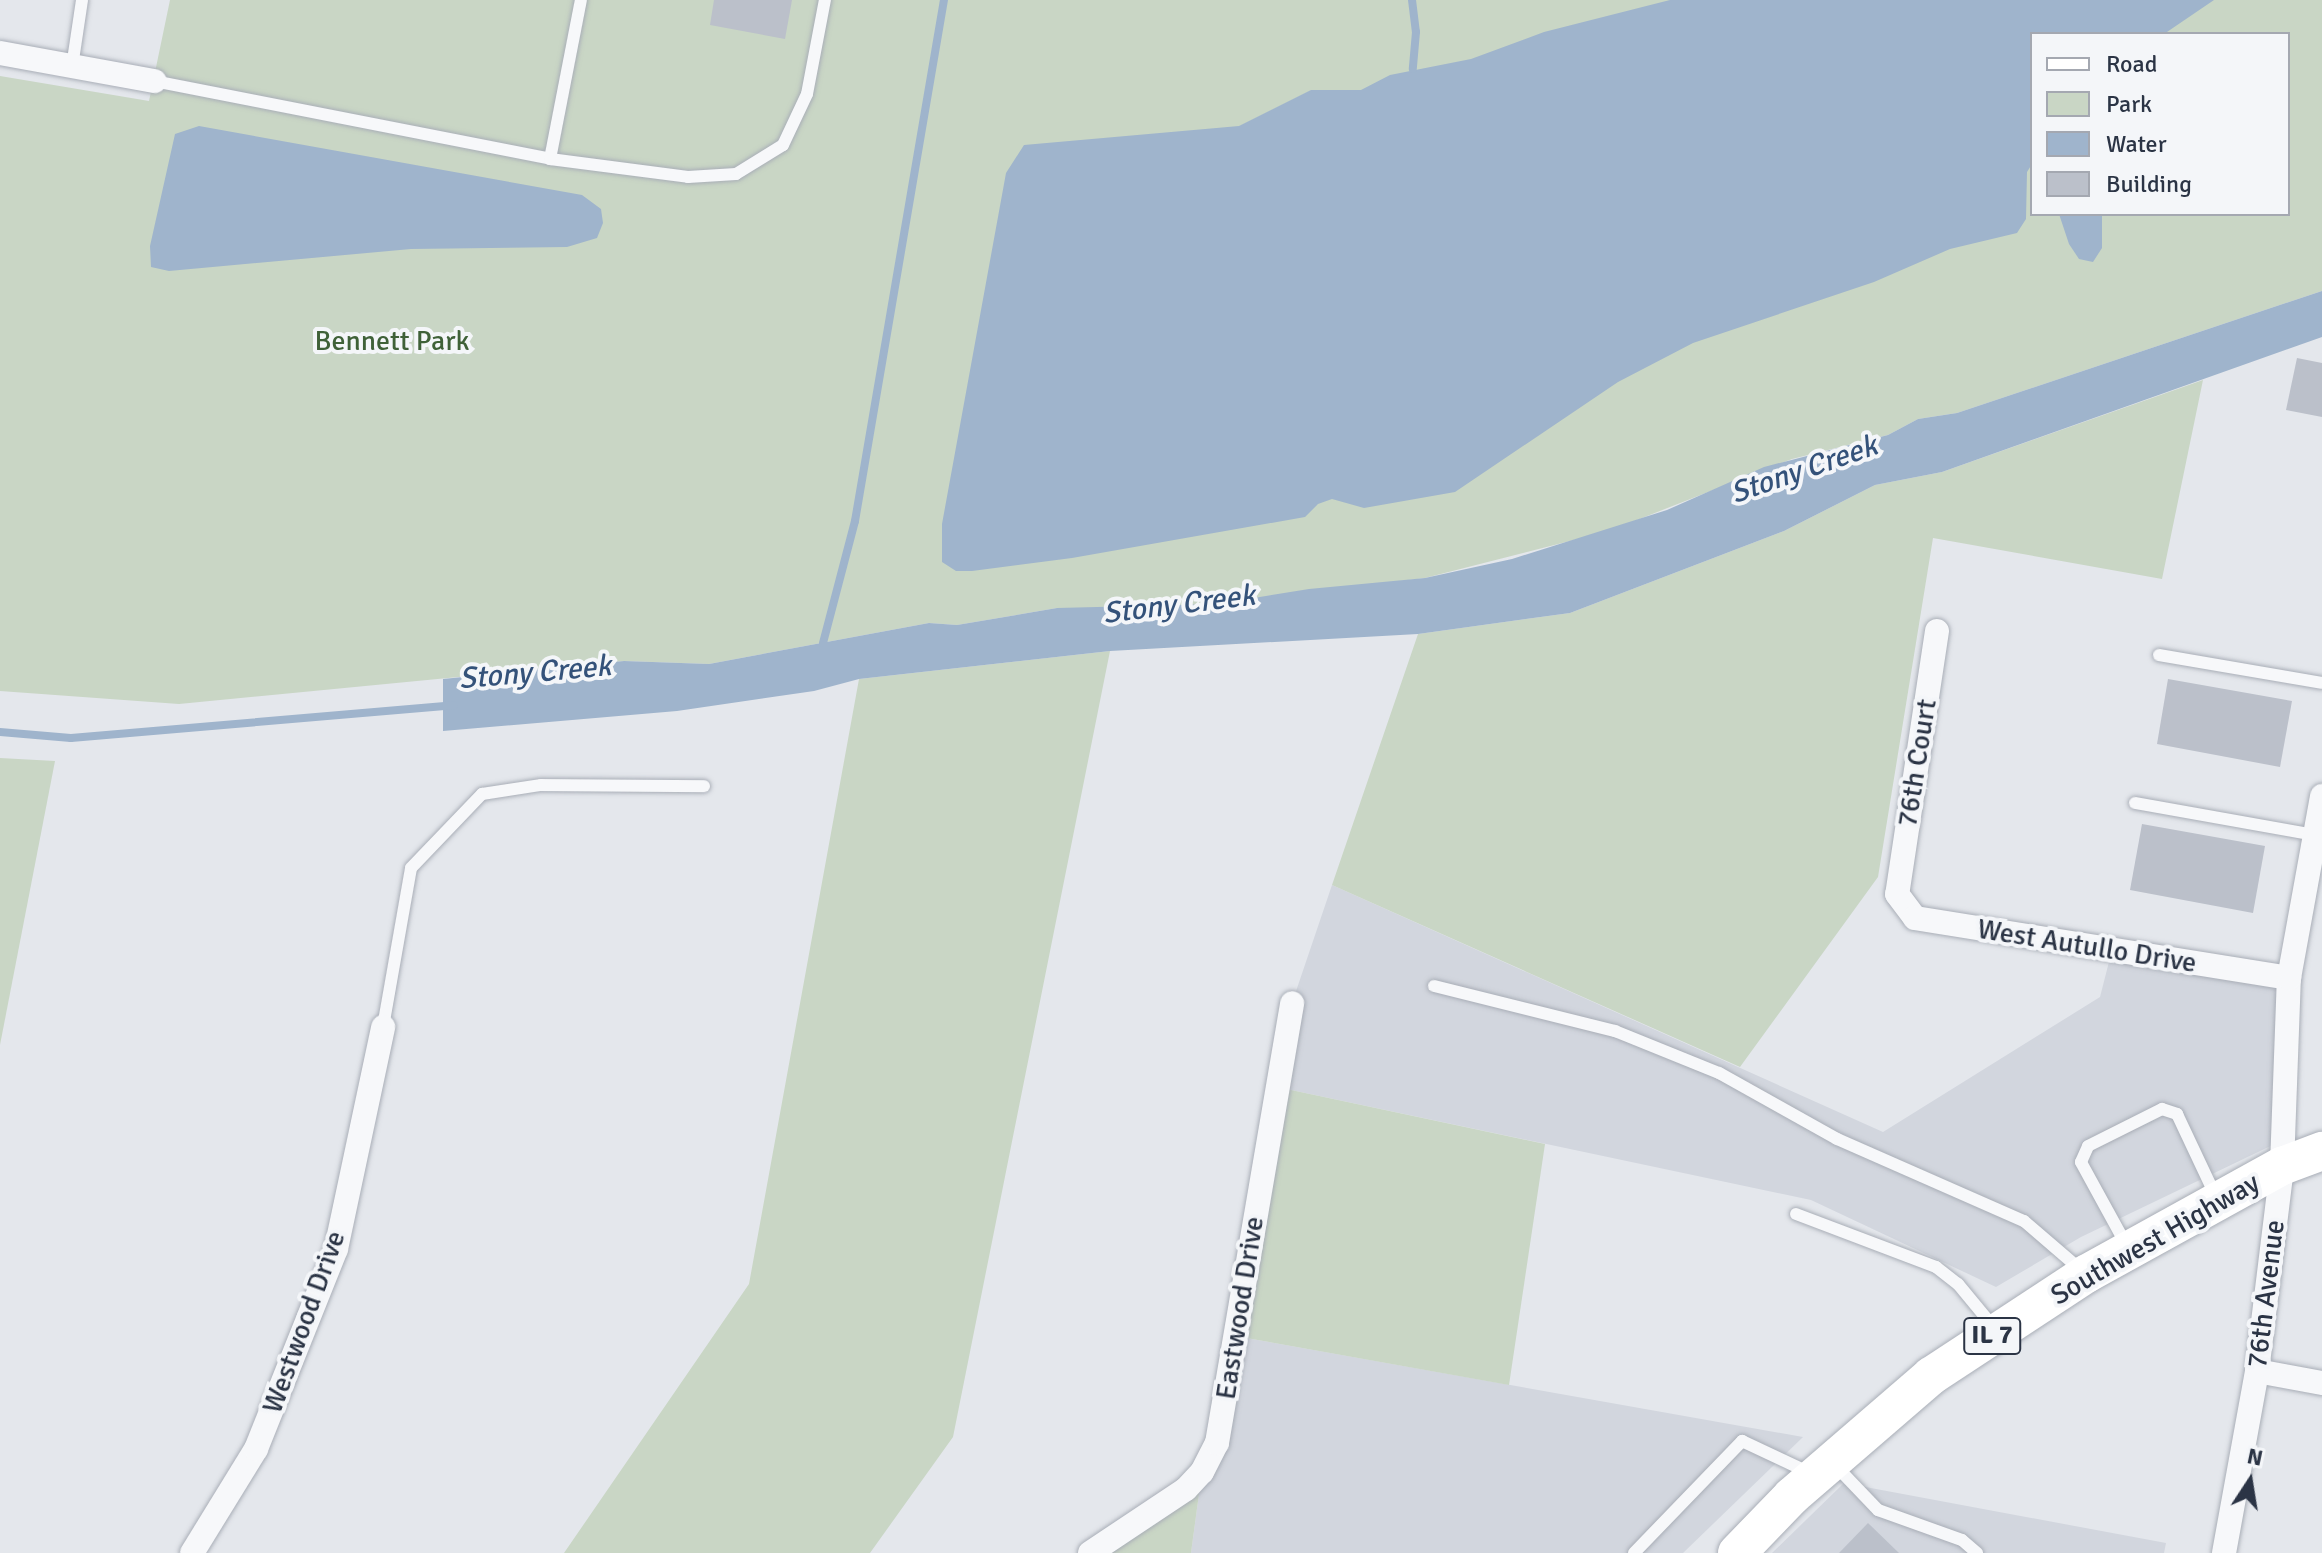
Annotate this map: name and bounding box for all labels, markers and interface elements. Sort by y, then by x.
legend [2030,32,2290,216]
text: Road [2106,49,2157,79]
text: Park [2106,89,2152,119]
text: Water [2106,129,2166,159]
text: Building [2106,169,2192,199]
park label: Bennett Park [314,324,470,358]
water label: Stony Creek [1726,428,1882,512]
water label: Stony Creek [1101,578,1257,632]
water label: Stony Creek [457,648,613,698]
street label: 76th Court [1890,697,1944,829]
street label: West Autullo Drive [1975,912,2199,980]
street label: Southwest Highway [2045,1166,2265,1312]
street label: Eastwood Drive [1209,1214,1271,1402]
street label: 76th Avenue [2240,1218,2292,1370]
street label: Westwood Drive [255,1226,353,1418]
road number: IL 7 [1962,1314,2022,1358]
north arrow [2210,1441,2290,1521]
text: N [2245,1442,2265,1472]

